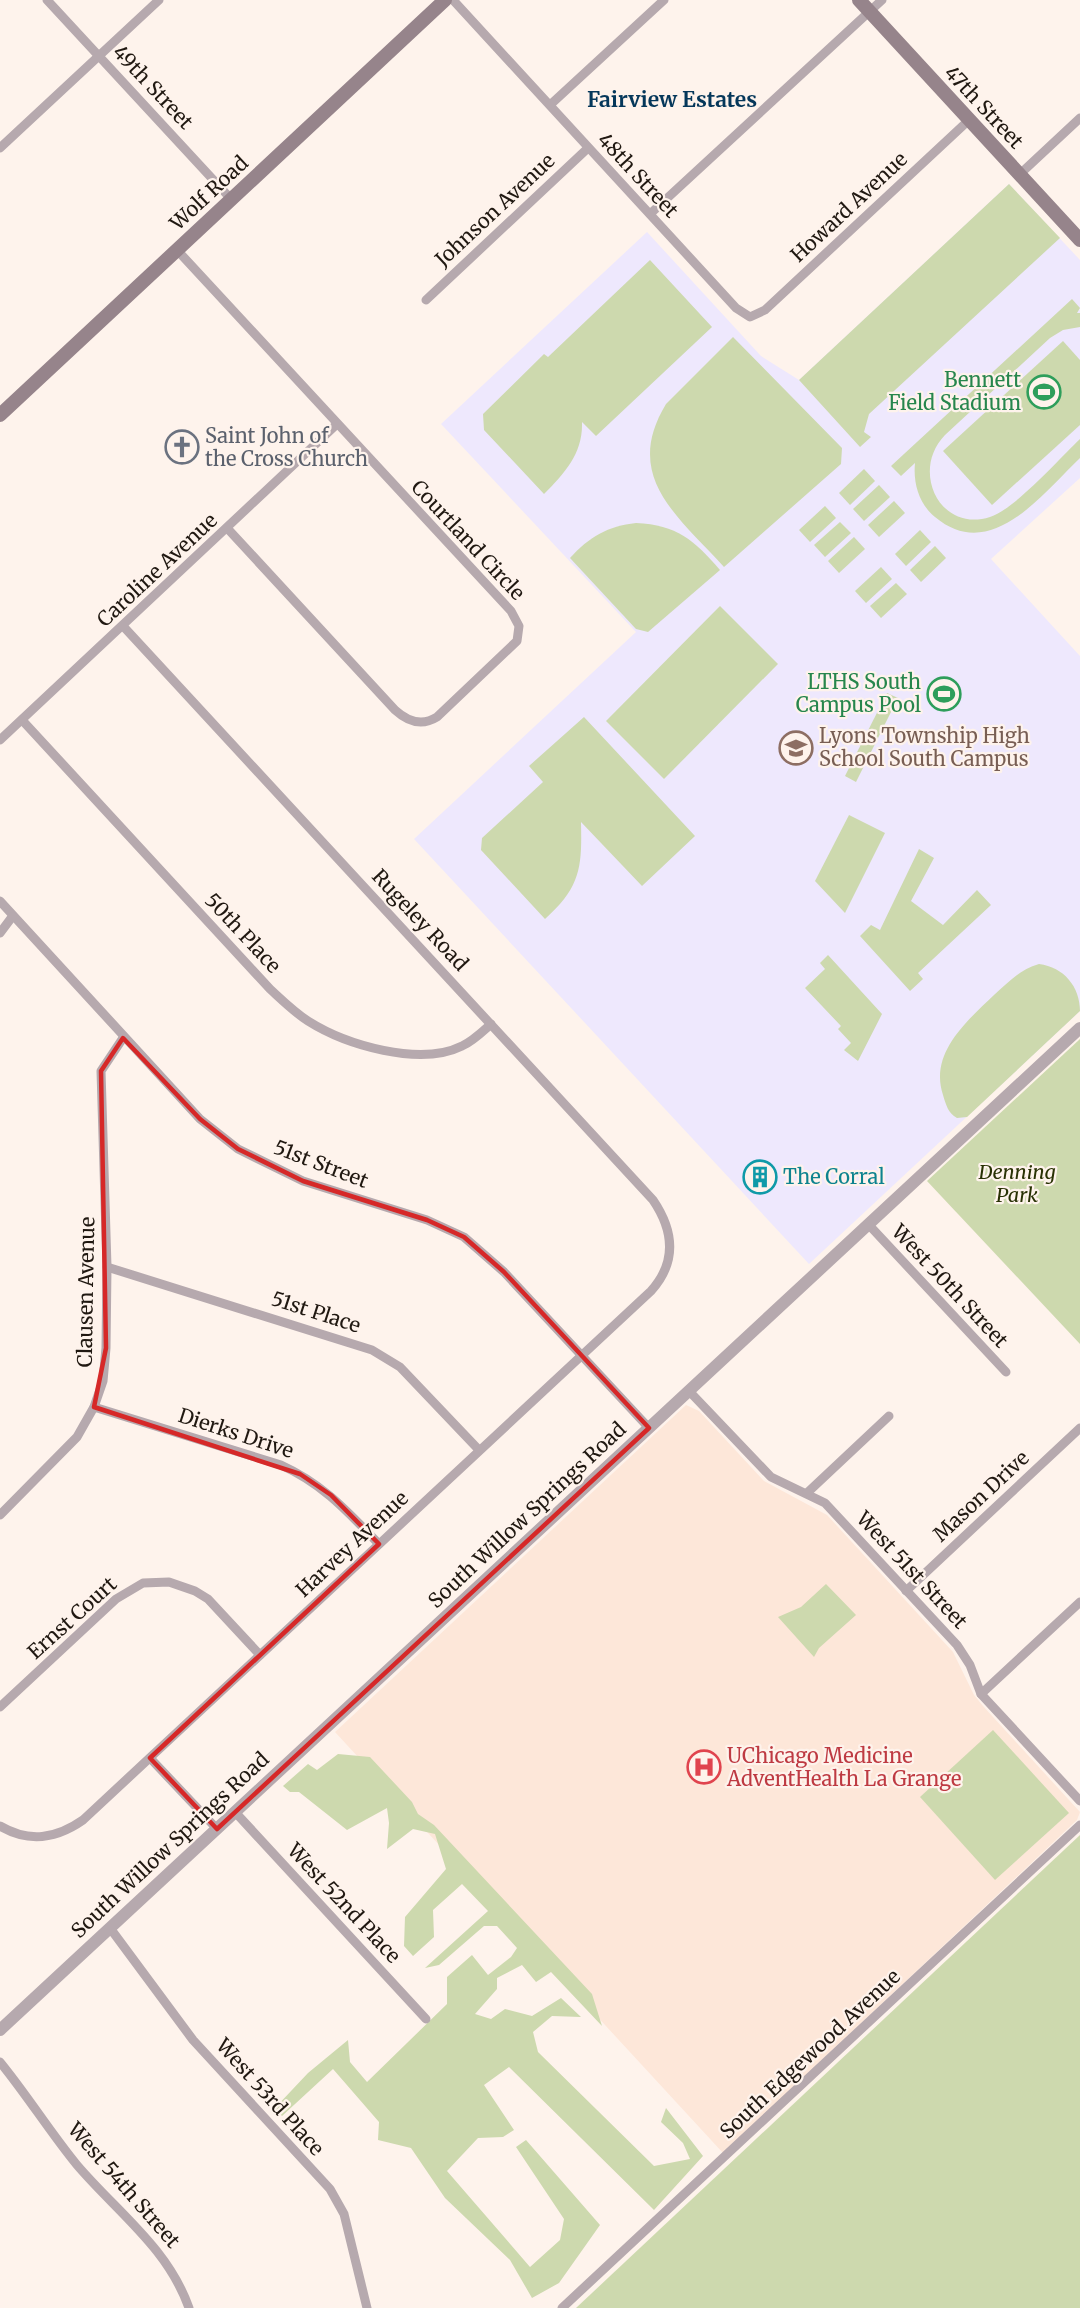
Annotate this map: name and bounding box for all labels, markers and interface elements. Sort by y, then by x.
street label: 49th Street [108,39,199,134]
street label: 47th Street [940,60,1029,153]
district label: Fairview Estates [587,86,757,113]
street label: 48th Street [593,127,684,222]
street label: Howard Avenue [785,146,912,267]
street label: Johnson Avenue [429,148,560,272]
street label: Wolf Road [164,150,253,236]
place label: Bennett Field Stadium [888,367,1021,415]
sports icon: Bennett Field Stadium [1026,374,1062,410]
place label: Saint John of the Cross Church [205,423,368,471]
church icon: Saint John of the Cross Church [164,429,200,465]
street label: Courtland Circle [406,474,530,605]
street label: Caroline Avenue [91,508,222,632]
place label: LTHS South Campus Pool [796,669,921,717]
sports icon: LTHS South Campus Pool [926,676,962,712]
place label: Lyons Township High School South Campus [819,723,1030,771]
school or university icon: Lyons Township High School South Campus [778,730,814,766]
street label: Rugeley Road [367,864,474,976]
street label: 50th Place [200,888,287,978]
street label: 51st Street [270,1134,372,1193]
building icon: The Corral [742,1159,778,1195]
park label: Denning Park [977,1159,1056,1207]
place label: The Corral [783,1164,885,1189]
street label: Clausen Avenue [72,1216,99,1368]
street label: West 50th Street [886,1218,1014,1353]
street label: 51st Place [269,1285,364,1338]
street label: Dierks Drive [175,1402,297,1463]
street label: South Willow Springs Road [423,1416,631,1613]
street label: Mason Drive [928,1445,1034,1546]
street label: Harvey Avenue [290,1485,413,1602]
street label: West 51st Street [851,1505,973,1634]
street label: Ernst Court [22,1571,121,1664]
place label: UChicago Medicine AdventHealth La Grange [726,1743,961,1791]
street label: South Willow Springs Road [66,1746,274,1943]
hospital icon: UChicago Medicine AdventHealth La Grange [686,1749,722,1785]
street label: West 52nd Place [282,1837,406,1968]
street label: South Edgewood Avenue [714,1964,905,2144]
street label: West 53rd Place [211,2032,329,2160]
street label: West 54th Street [62,2116,186,2253]

